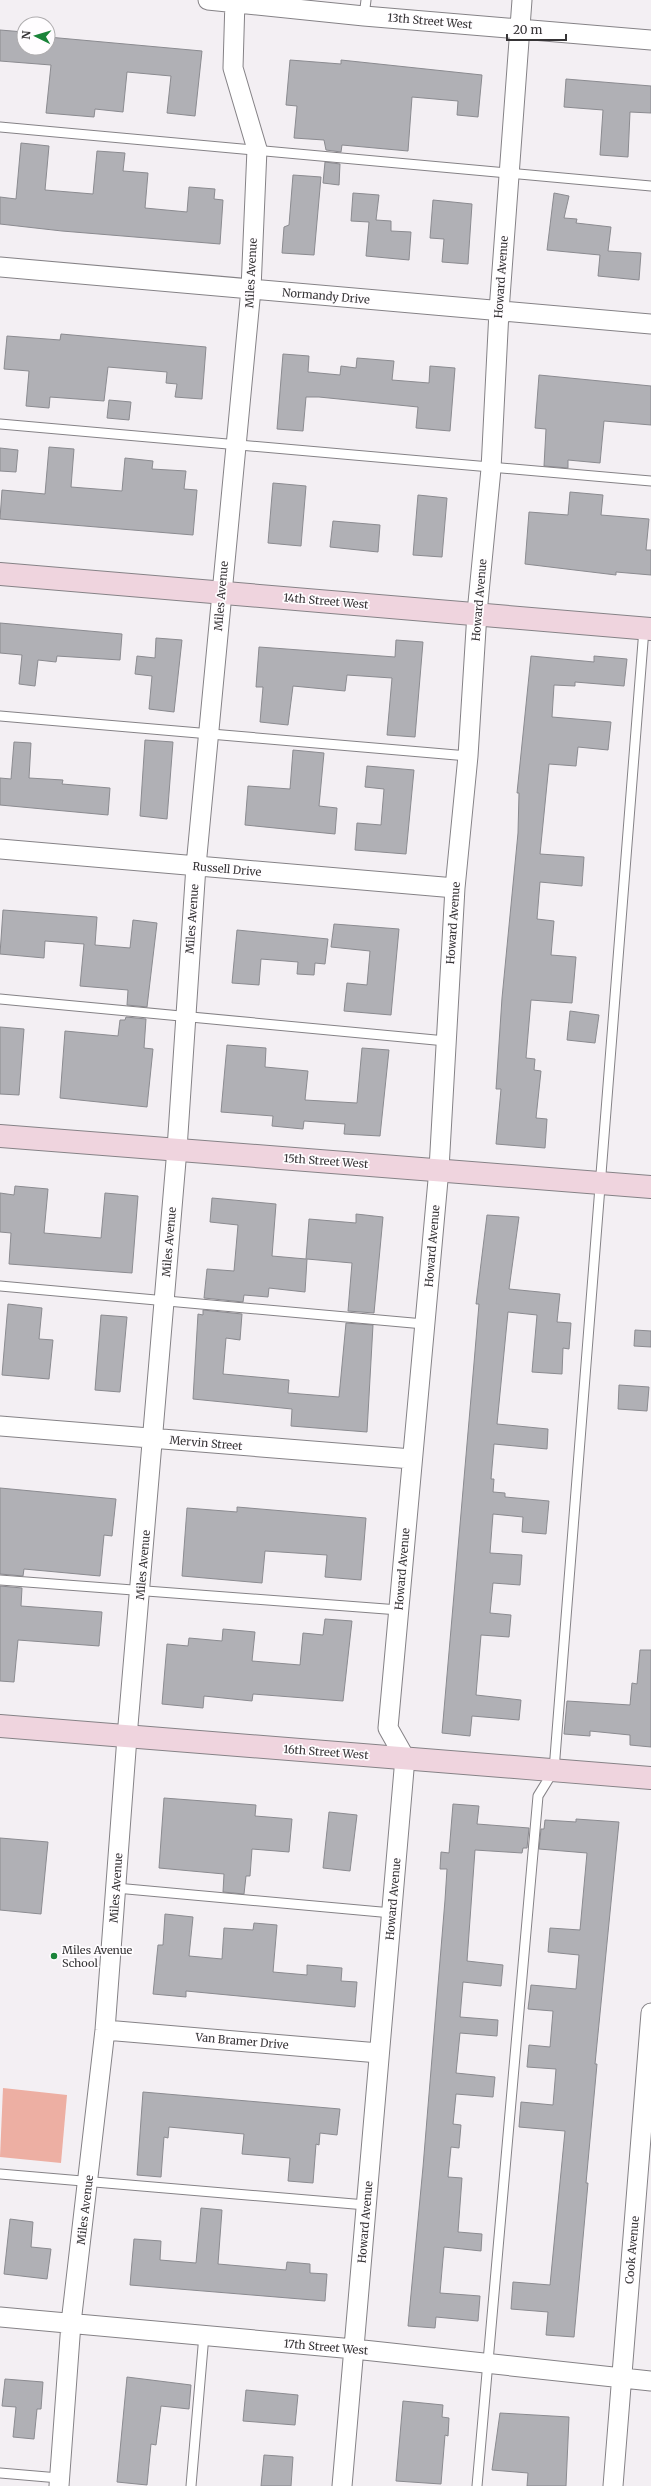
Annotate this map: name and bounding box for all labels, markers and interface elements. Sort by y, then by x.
street label: 13th Street West [387,10,474,32]
north arrow [16,16,56,56]
scale bar [507,16,566,42]
text: 20 m [513,22,542,37]
text: N [19,30,33,40]
street label: Howard Avenue [491,235,511,319]
street label: Miles Avenue [242,237,260,308]
street label: Normandy Drive [282,285,371,307]
street label: Howard Avenue [468,558,490,642]
street label: Miles Avenue [211,560,231,632]
street label: 14th Street West [283,590,370,612]
street label: Russell Drive [192,859,262,879]
street label: Howard Avenue [443,881,463,965]
street label: Miles Avenue [183,883,201,955]
street label: 15th Street West [283,1151,370,1171]
street label: Howard Avenue [421,1204,443,1288]
street label: Miles Avenue [159,1206,179,1278]
street label: Mervin Street [169,1433,244,1453]
street label: Howard Avenue [391,1527,413,1611]
street label: Miles Avenue [133,1529,153,1601]
street label: 16th Street West [283,1742,370,1762]
street label: Miles Avenue [107,1852,125,1924]
street label: Howard Avenue [382,1857,404,1941]
place label: Miles Avenue School [62,1943,133,1970]
marker: Miles Avenue School [49,1951,59,1961]
street label: Van Bramer Drive [194,2030,289,2052]
street label: Miles Avenue [74,2174,96,2246]
street label: Howard Avenue [354,2180,376,2264]
street label: Cook Avenue [622,2215,642,2285]
street label: 17th Street West [283,2336,369,2358]

